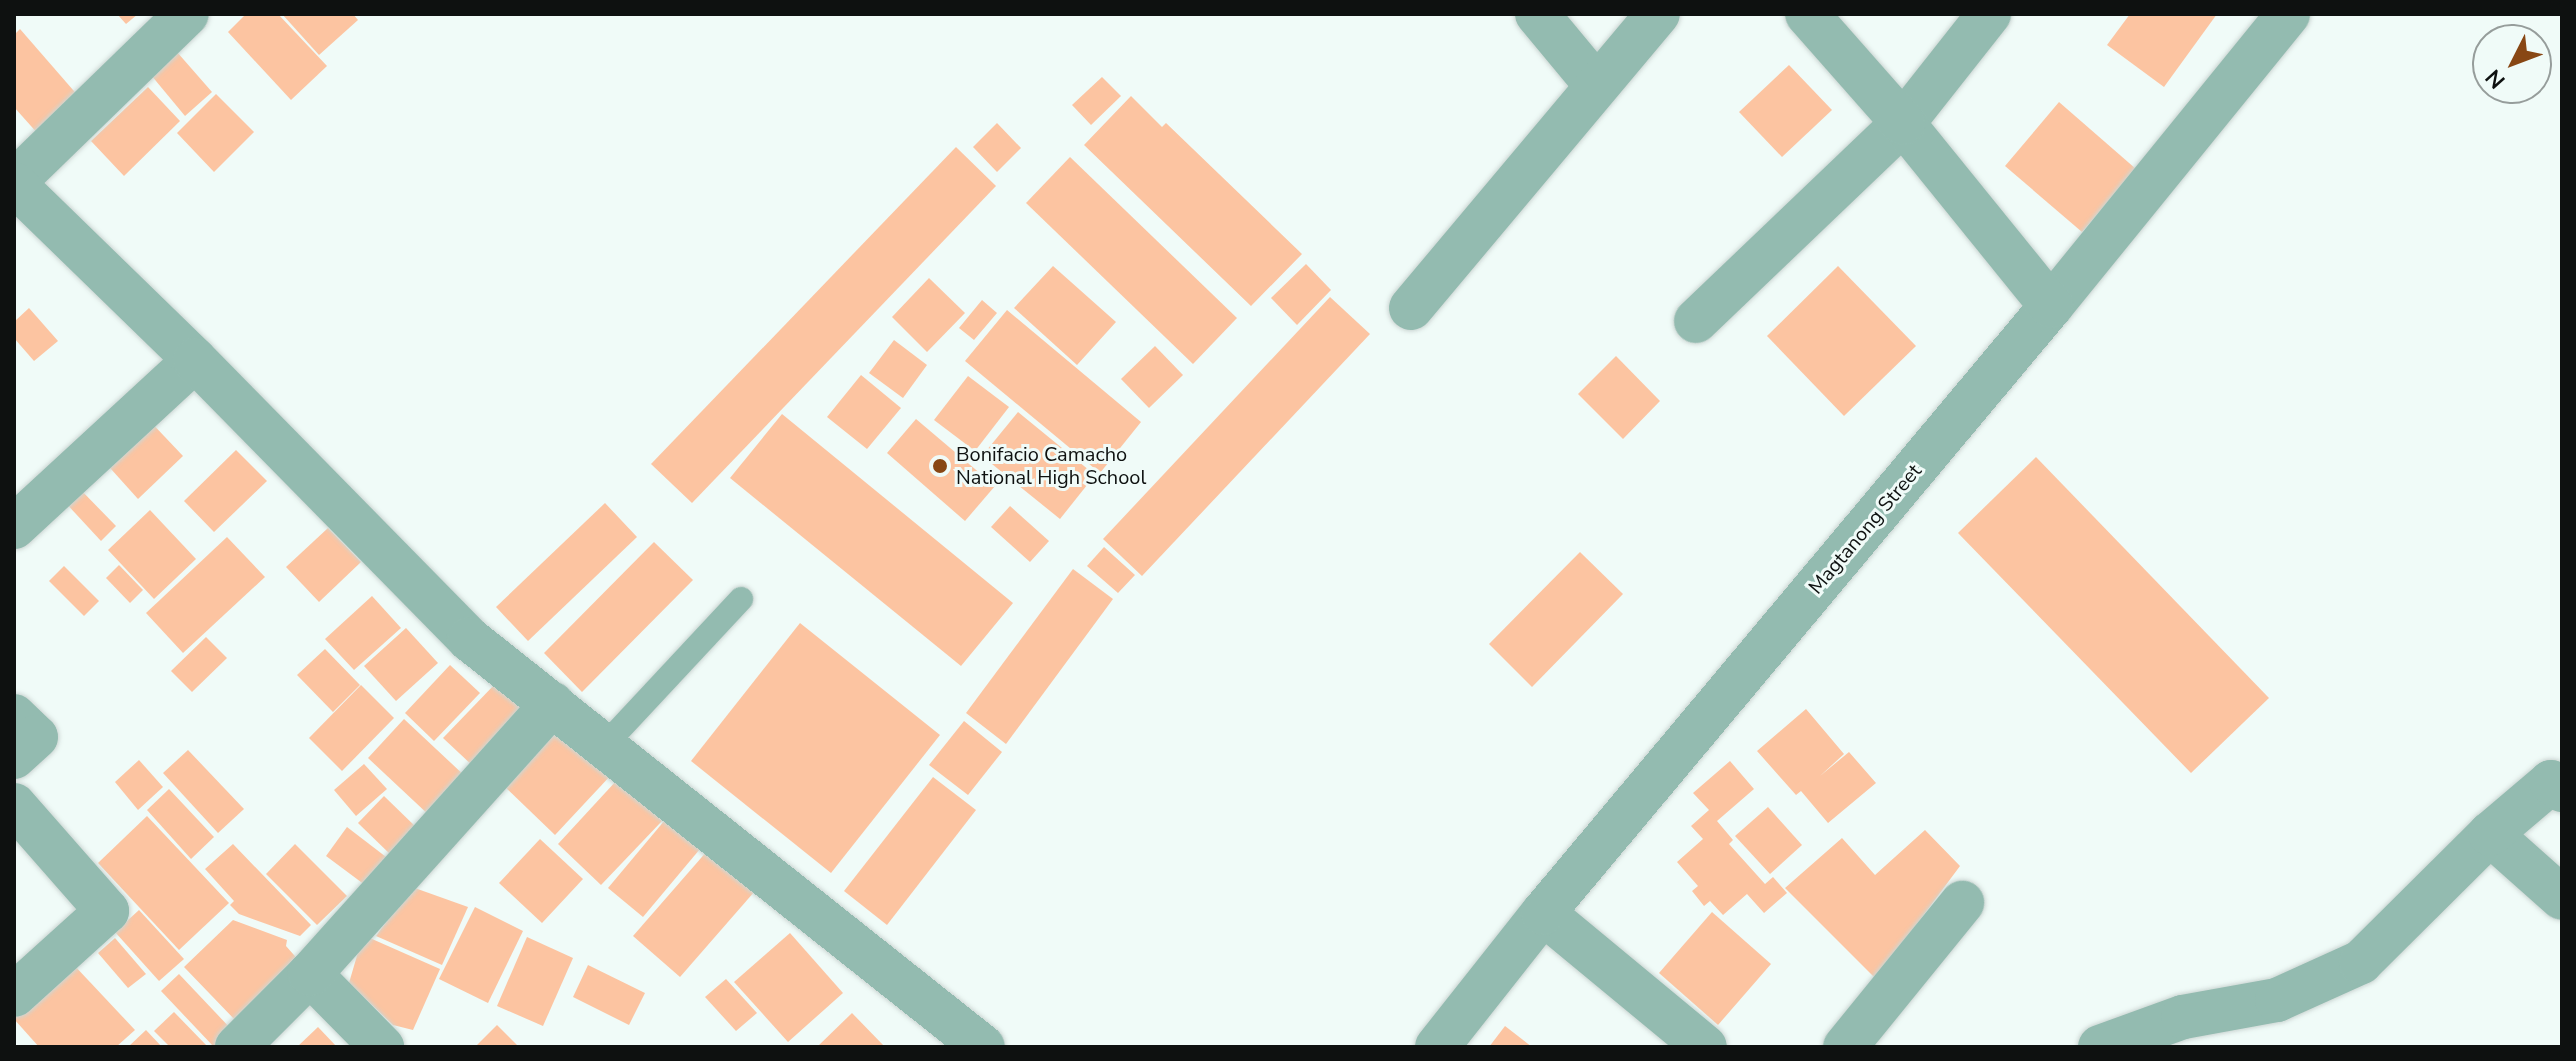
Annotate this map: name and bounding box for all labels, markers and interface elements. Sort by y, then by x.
north arrow [2472,24,2552,104]
text: N [2479,63,2512,95]
place label: Bonifacio Camacho National High School [956,442,1146,489]
marker: Bonifacio Camacho National High School [931,457,949,475]
street label: Magtanong Street [1804,459,1926,599]

